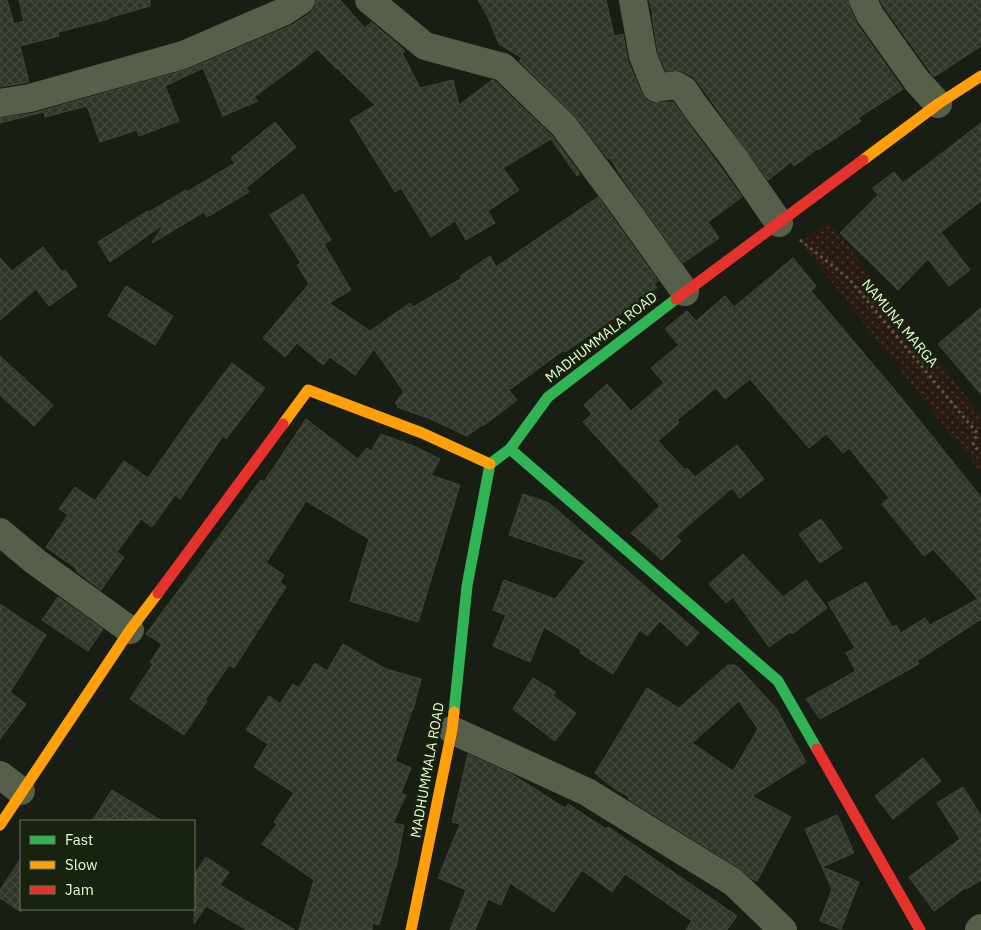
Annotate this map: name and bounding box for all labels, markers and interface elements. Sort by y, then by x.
street label: NAMUNA MARGA [858,275,942,371]
street label: MADHUMMALA ROAD [541,288,661,386]
street label: MADHUMMALA ROAD [406,701,448,839]
legend [20,820,195,910]
text: Fast [65,830,93,849]
text: Slow [65,855,98,874]
text: Jam [65,880,94,899]

